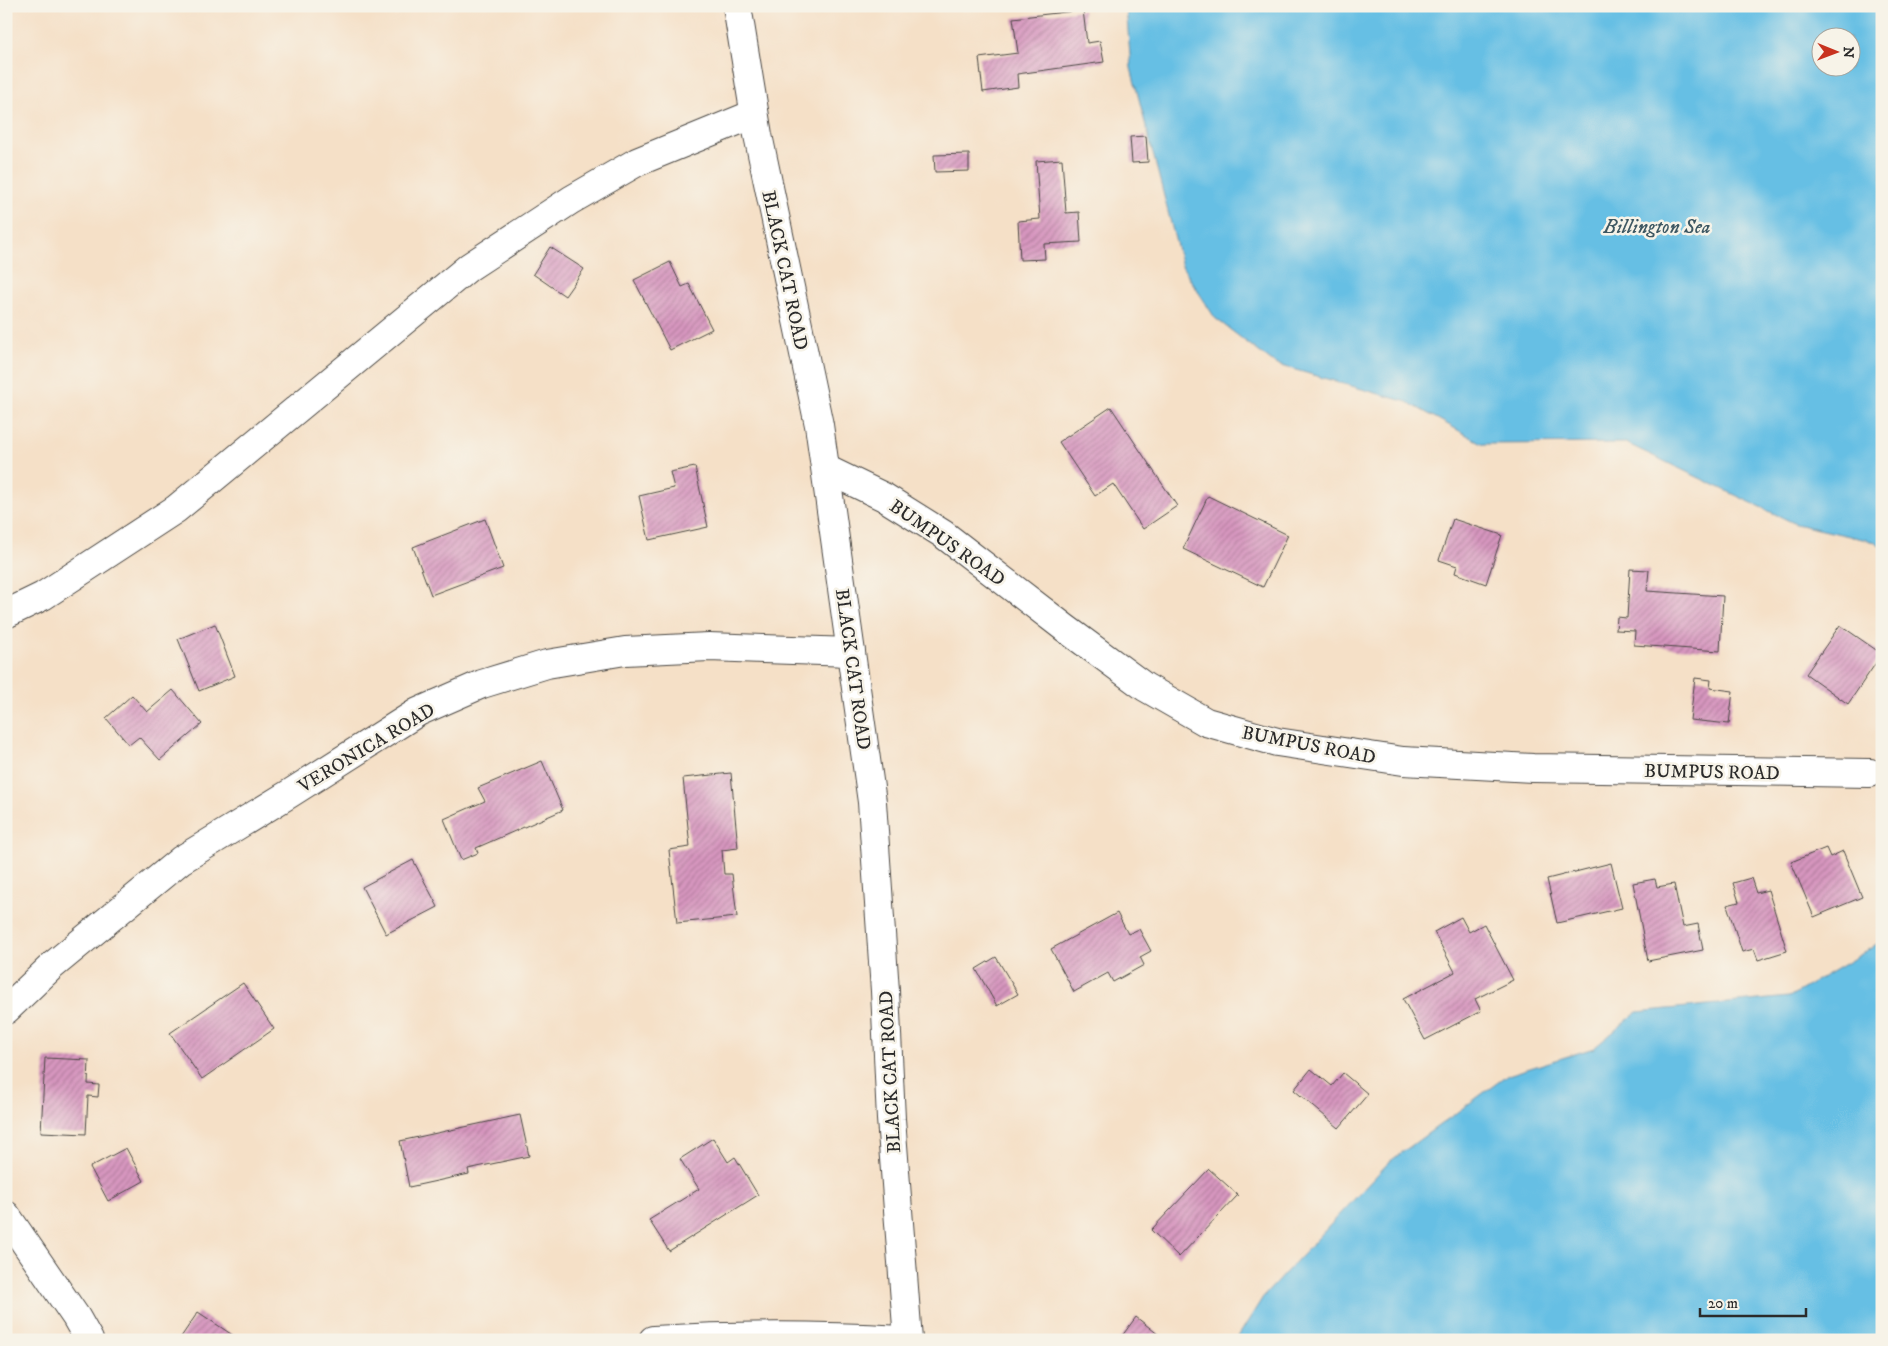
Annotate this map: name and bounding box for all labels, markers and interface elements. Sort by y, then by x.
north arrow [1810,28,1860,78]
text: N [1839,46,1857,59]
street label: BLACK CAT ROAD [756,188,813,352]
water label: Billington Sea [1603,215,1710,240]
street label: BUMPUS ROAD [885,495,1009,592]
street label: BLACK CAT ROAD [830,587,875,751]
street label: VERONICA ROAD [293,698,439,799]
street label: BUMPUS ROAD [1240,721,1378,770]
street label: BUMPUS ROAD [1644,760,1780,785]
street label: BLACK CAT ROAD [875,990,906,1154]
scale bar [1700,1286,1807,1318]
text: 20 m [1708,1294,1738,1313]

